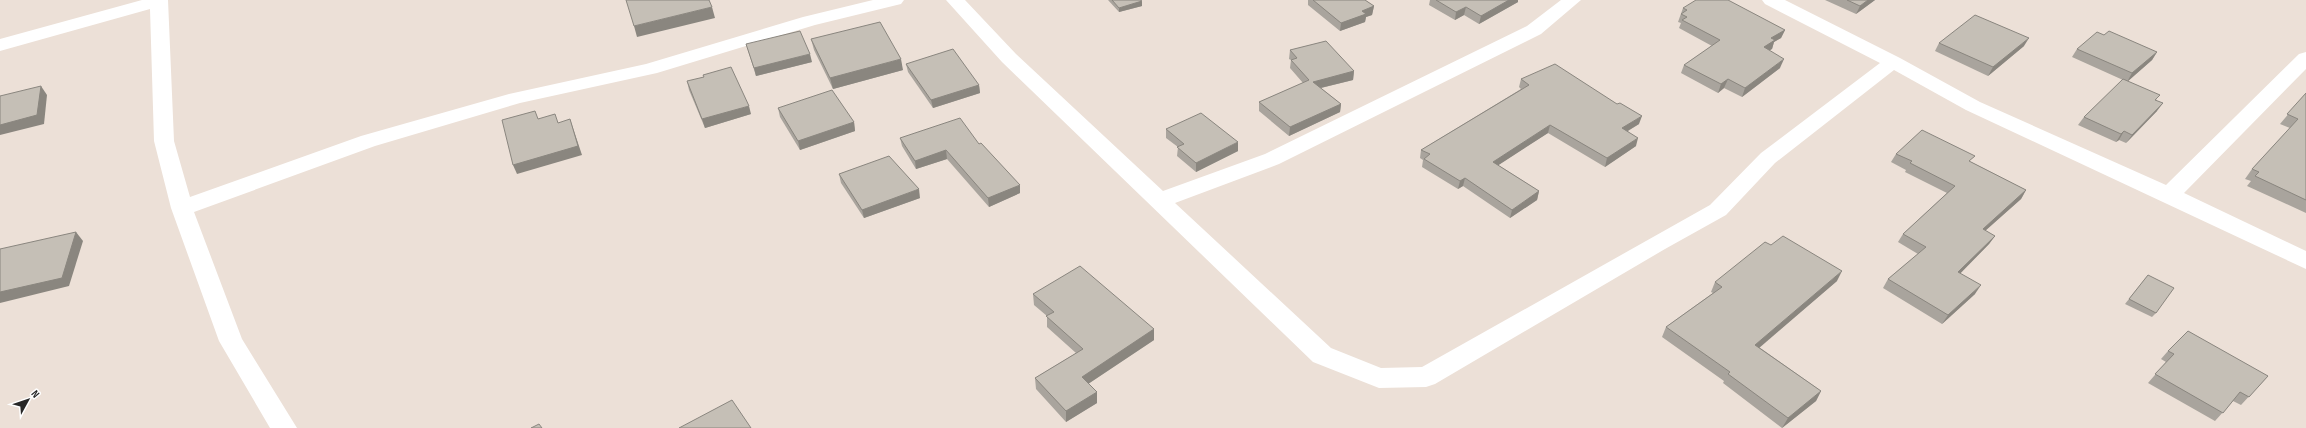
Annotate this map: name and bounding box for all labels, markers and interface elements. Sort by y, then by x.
north arrow [8,380,48,420]
text: N [28,387,42,400]

